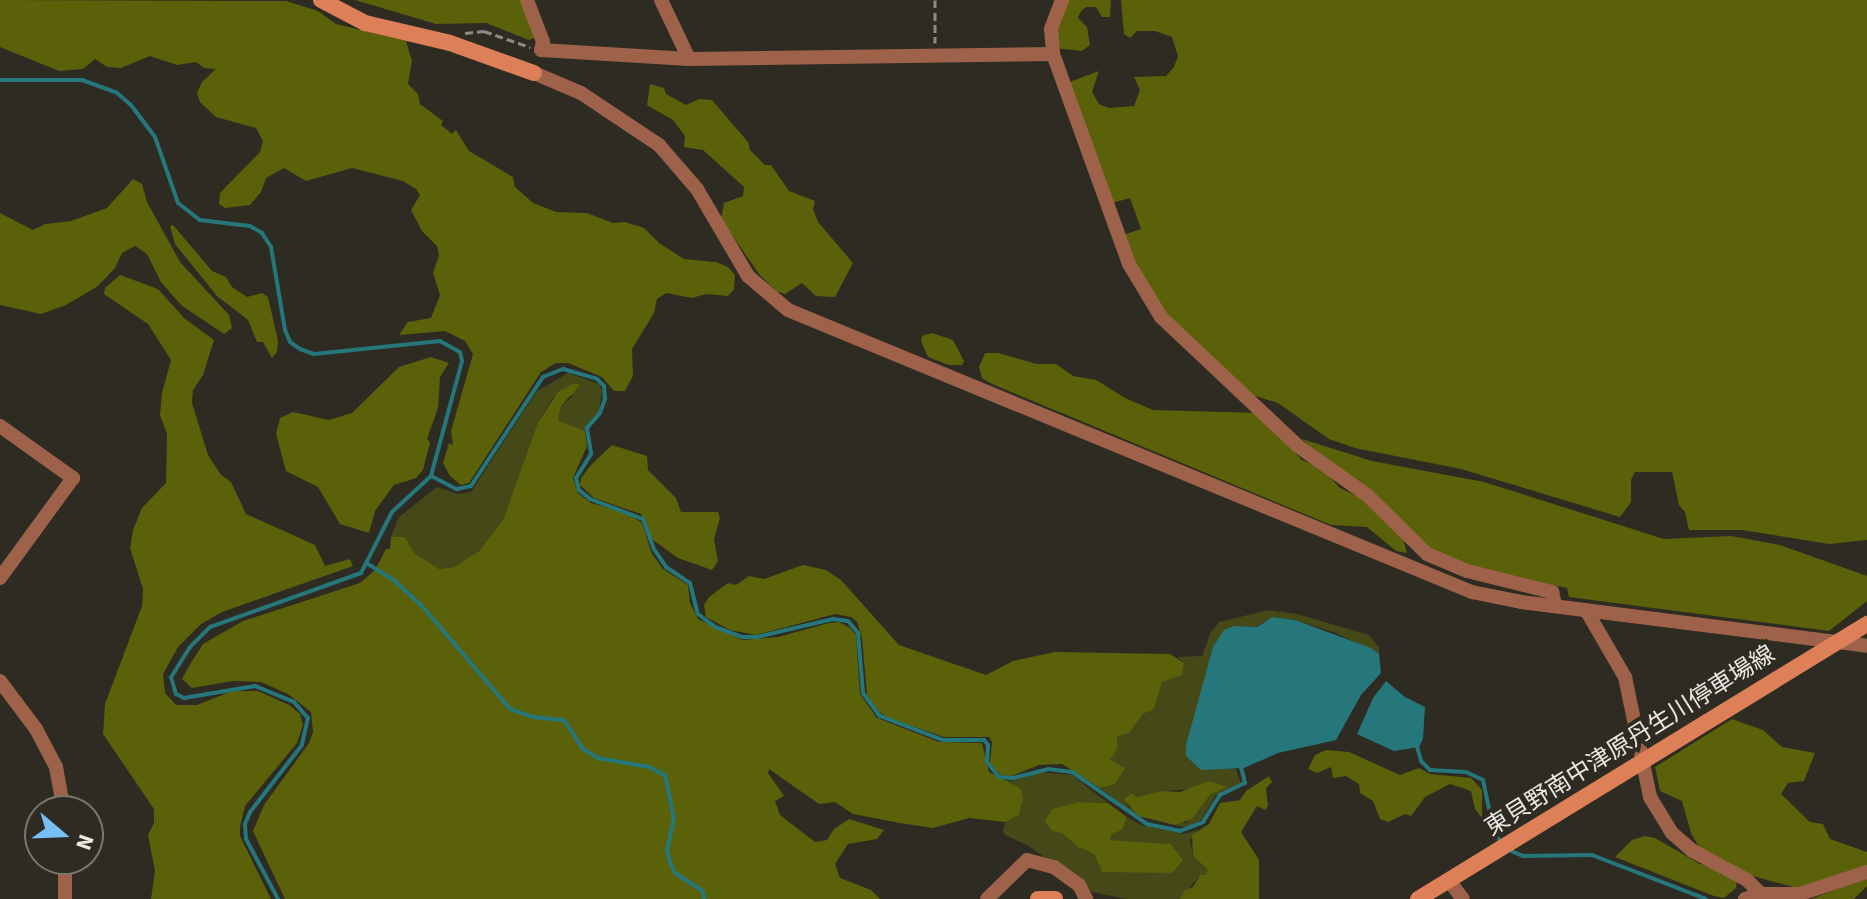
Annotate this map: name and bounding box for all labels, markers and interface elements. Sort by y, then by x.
street label: 東貝野南中津原丹生川停車場線 [1480,640,1780,842]
north arrow [24,795,104,875]
text: N [67,830,102,854]

